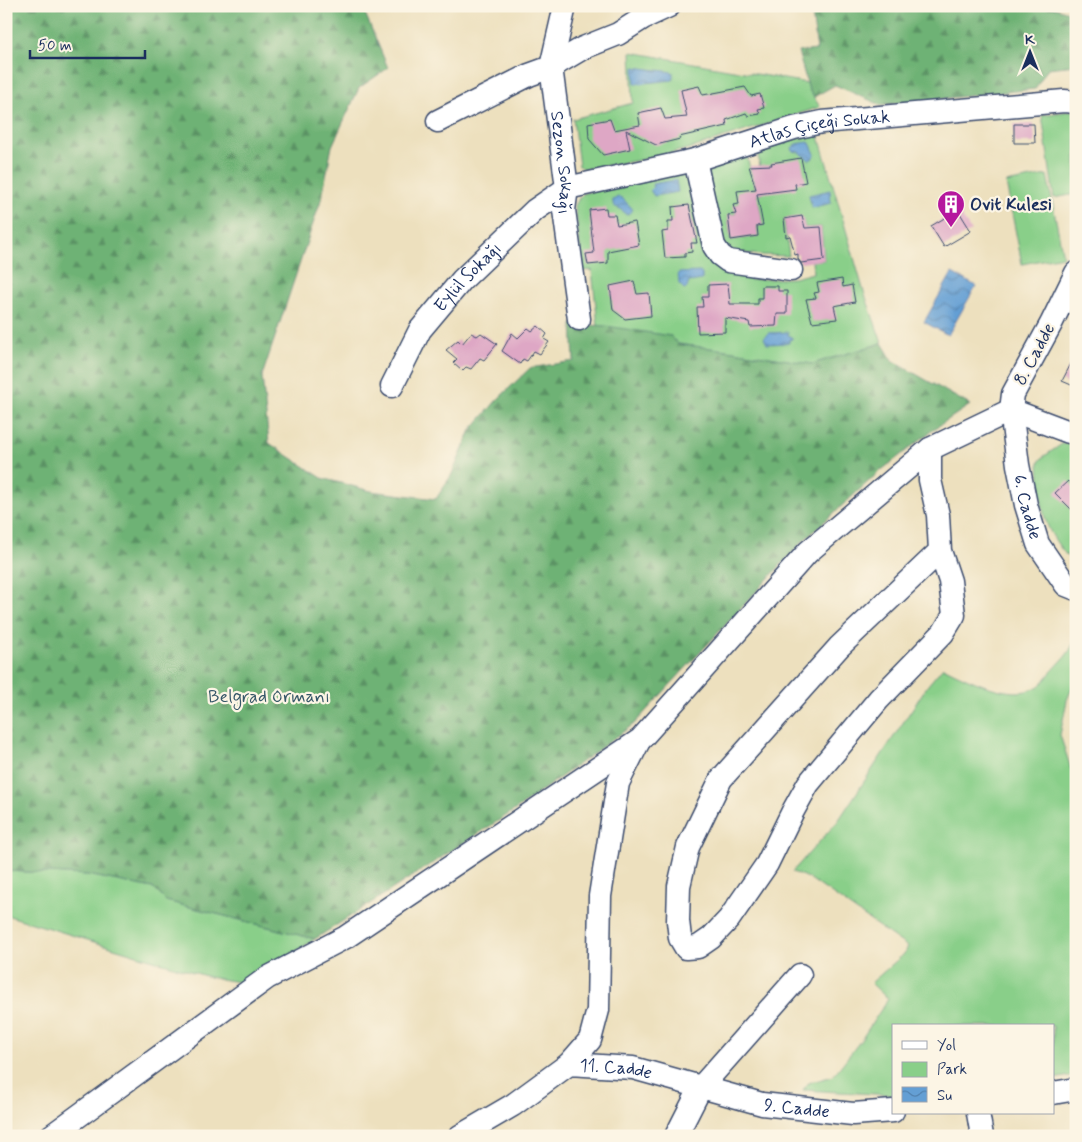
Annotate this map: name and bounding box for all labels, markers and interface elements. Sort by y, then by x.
scale bar [30,28,145,60]
north arrow [1004,28,1054,78]
text: K [1025,31,1036,49]
text: 50 m [38,36,72,56]
street label: Atlas Çiçeği Sokak [746,105,891,155]
street label: Sezon Sokağı [544,110,578,216]
building icon: Ovit Kulesi [936,189,966,228]
place label: Ovit Kulesi [970,193,1052,217]
street label: Eylül Sokağı [429,237,507,318]
street label: 8. Cadde [1008,319,1061,390]
street label: 6. Cadde [1007,472,1047,543]
park label: Belgrad Ormanı [208,685,330,710]
legend [892,1024,1054,1114]
text: Yol [937,1036,956,1056]
street label: 11. Cadde [579,1054,655,1086]
text: Park [937,1060,967,1080]
text: Su [937,1086,952,1106]
street label: 9. Cadde [763,1093,831,1124]

